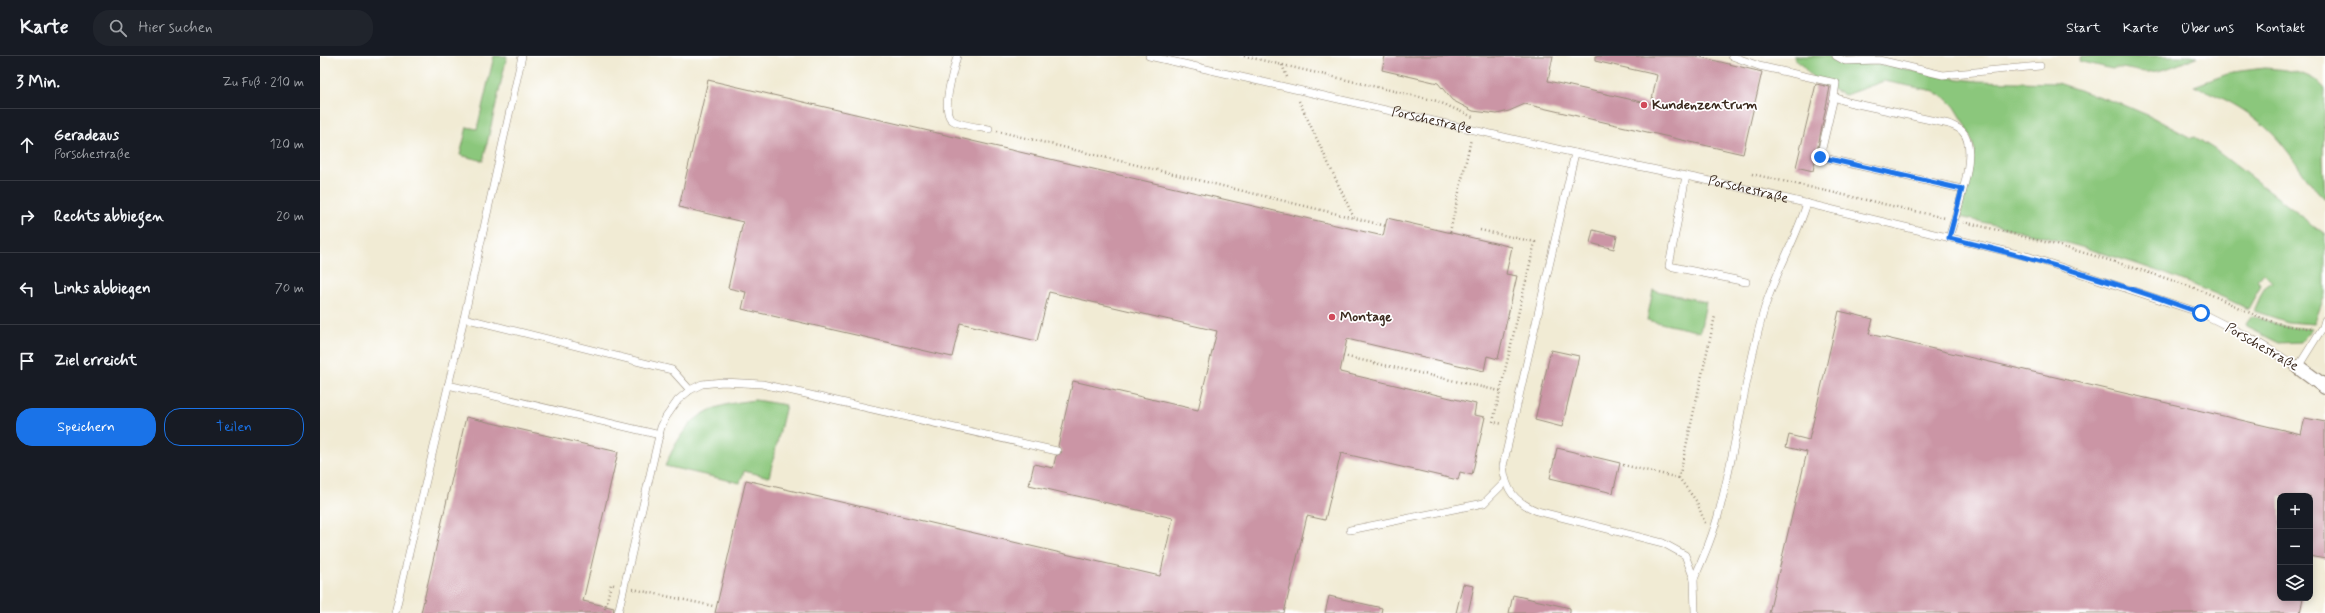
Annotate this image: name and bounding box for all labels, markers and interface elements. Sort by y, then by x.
search box [93,10,373,46]
text: Karte [20,15,69,40]
icon: search [107,17,129,39]
text: Hier suchen [139,18,213,38]
text: Start [2066,19,2101,37]
text: Karte [2123,19,2158,37]
text: Über uns [2180,19,2234,37]
text: Kontakt [2256,19,2305,37]
text: 3 Min. [16,71,60,93]
text: Zu Fuß · 210 m [222,74,304,91]
place label: Kundenzentrum [1652,96,1757,114]
marker: Kundenzentrum [1639,100,1649,110]
street label: Porschestraße [1390,103,1474,138]
text: Geradeaus [54,126,119,146]
icon: ahead [16,134,38,156]
text: 120 m [270,136,304,153]
text: Porschestraße [54,146,130,163]
route end [1811,148,1829,166]
street label: Porschestraße [1706,172,1790,208]
icon: right [16,206,38,228]
text: Rechts abbiegen [54,207,164,227]
text: 20 m [276,208,304,225]
icon: left [16,278,38,300]
text: Links abbiegen [54,279,151,299]
text: 70 m [275,280,304,297]
route start [2192,304,2210,322]
place label: Montage [1340,308,1392,327]
marker: Montage [1327,312,1337,322]
street label: Porschestraße [2222,319,2302,375]
icon: arrive [16,350,38,372]
text: Ziel erreicht [54,351,137,371]
button: Speichern [16,408,156,446]
button: Teilen [164,408,304,446]
map controls [2277,493,2313,601]
button: + [2277,493,2313,529]
button: − [2277,529,2313,565]
button: layers [2277,565,2313,601]

